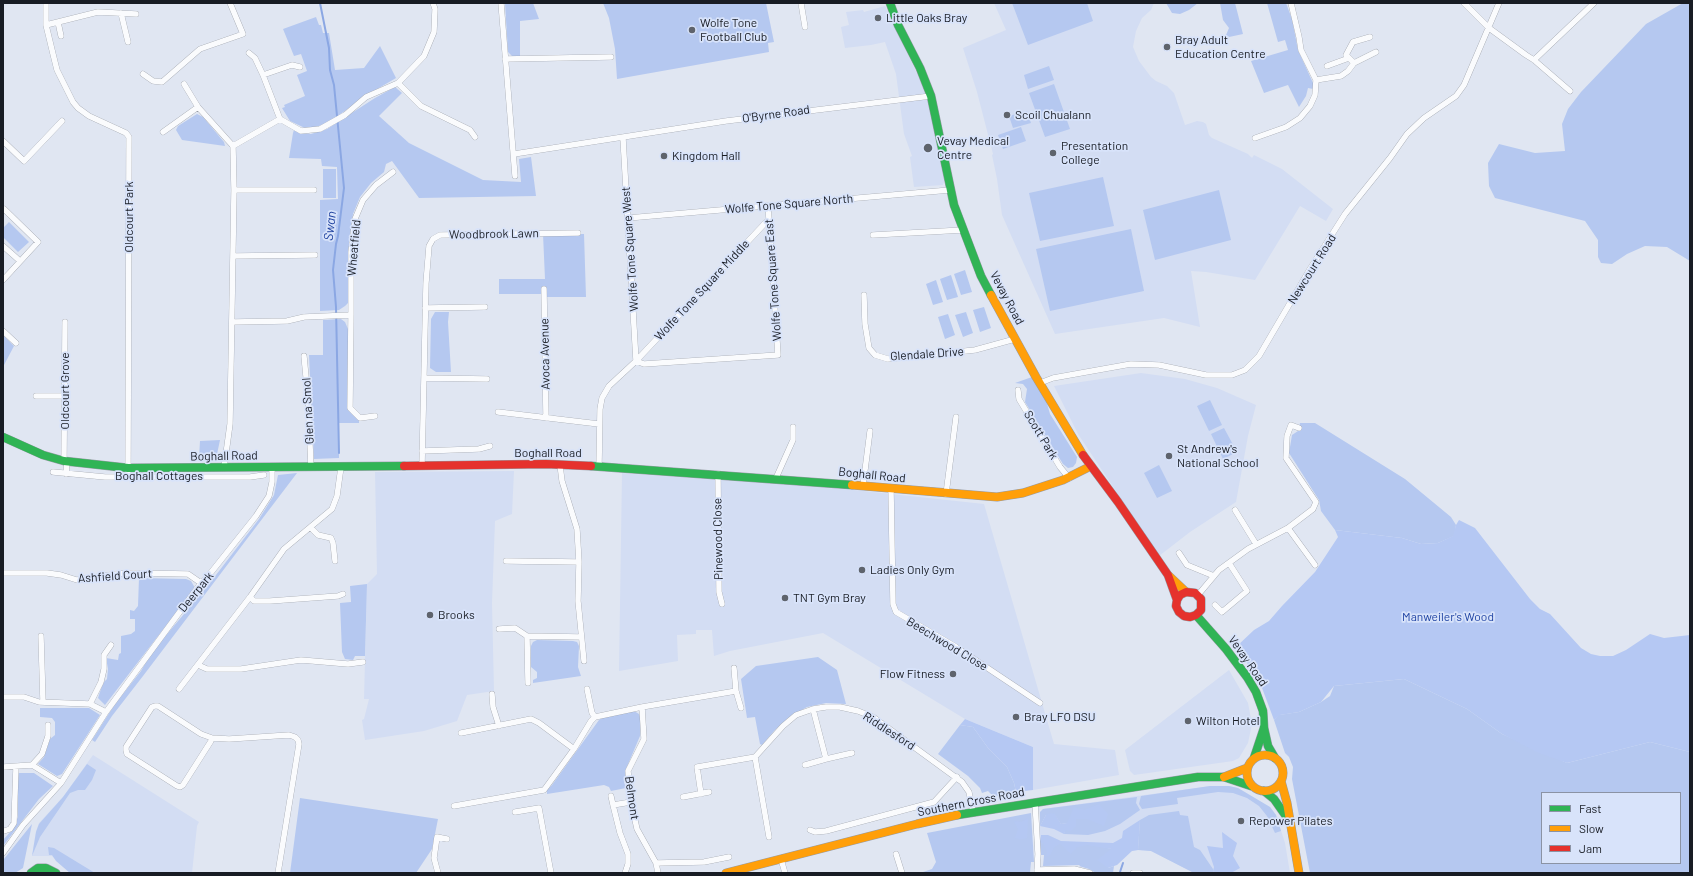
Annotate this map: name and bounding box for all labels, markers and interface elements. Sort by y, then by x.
place label: Little Oaks Bray [886,11,967,25]
marker: Little Oaks Bray [873,13,883,23]
place label: Wolfe Tone Football Club [700,16,767,44]
marker: Wolfe Tone Football Club [687,25,697,35]
place label: Bray Adult Education Centre [1175,33,1266,61]
marker: Bray Adult Education Centre [1162,42,1172,52]
street label: O'Byrne Road [741,102,811,126]
place label: Scoil Chualann [1015,108,1091,122]
marker: Scoil Chualann [1002,110,1012,120]
place label: Vevay Medical Centre [937,134,1009,162]
place label: Presentation College [1061,139,1128,167]
marker: Vevay Medical Centre [922,142,934,154]
marker: Presentation College [1048,148,1058,158]
place label: Kingdom Hall [672,149,740,163]
marker: Kingdom Hall [659,151,669,161]
street label: Oldcourt Park [122,182,136,252]
street label: Wolfe Tone Square West [618,186,642,312]
street label: Wolfe Tone Square North [724,191,854,217]
water label: Swan [320,210,340,242]
street label: Wheatfield [344,219,364,277]
street label: Wolfe Tone Square East [762,219,784,341]
street label: Woodbrook Lawn [449,226,539,242]
street label: Newcourt Road [1285,231,1339,307]
street label: Wolfe Tone Square Middle [651,237,753,343]
street label: Vevay Road [987,269,1027,327]
street label: Avoca Avenue [537,318,553,390]
street label: Glendale Drive [890,344,964,364]
street label: Oldcourt Grove [58,352,72,430]
street label: Glen na Smol [299,377,317,445]
street label: Scott Park [1021,408,1061,462]
place label: St Andrew's National School [1177,442,1258,470]
street label: Boghall Road [514,446,582,460]
street label: Boghall Road [190,448,258,464]
marker: St Andrew's National School [1164,451,1174,461]
street label: Boghall Road [838,464,906,486]
street label: Boghall Cottages [115,469,203,483]
street label: Pinewood Close [710,498,726,580]
place label: Ladies Only Gym [870,563,954,577]
marker: Ladies Only Gym [857,565,867,575]
street label: Ashfield Court [78,566,152,586]
street label: Deerpark [175,569,217,615]
place label: TNT Gym Bray [793,591,866,605]
marker: TNT Gym Bray [780,593,790,603]
place label: Brooks [438,608,475,622]
marker: Brooks [425,610,435,620]
park label: Manweiler's Wood [1402,610,1494,624]
street label: Beechwood Close [904,614,990,674]
street label: Vevay Road [1225,633,1271,689]
place label: Flow Fitness [880,667,945,681]
marker: Flow Fitness [948,669,958,679]
street label: Riddlesford [860,709,918,753]
place label: Bray LFO DSU [1024,710,1096,724]
marker: Bray LFO DSU [1011,712,1021,722]
place label: Wilton Hotel [1196,714,1260,728]
marker: Wilton Hotel [1183,716,1193,726]
street label: Belmont [622,775,642,821]
street label: Southern Cross Road [916,785,1026,819]
legend [1541,792,1681,864]
text: Fast [1579,801,1602,815]
place label: Repower Pilates [1249,814,1332,828]
marker: Repower Pilates [1236,816,1246,826]
text: Slow [1579,821,1604,835]
text: Jam [1579,841,1602,855]

